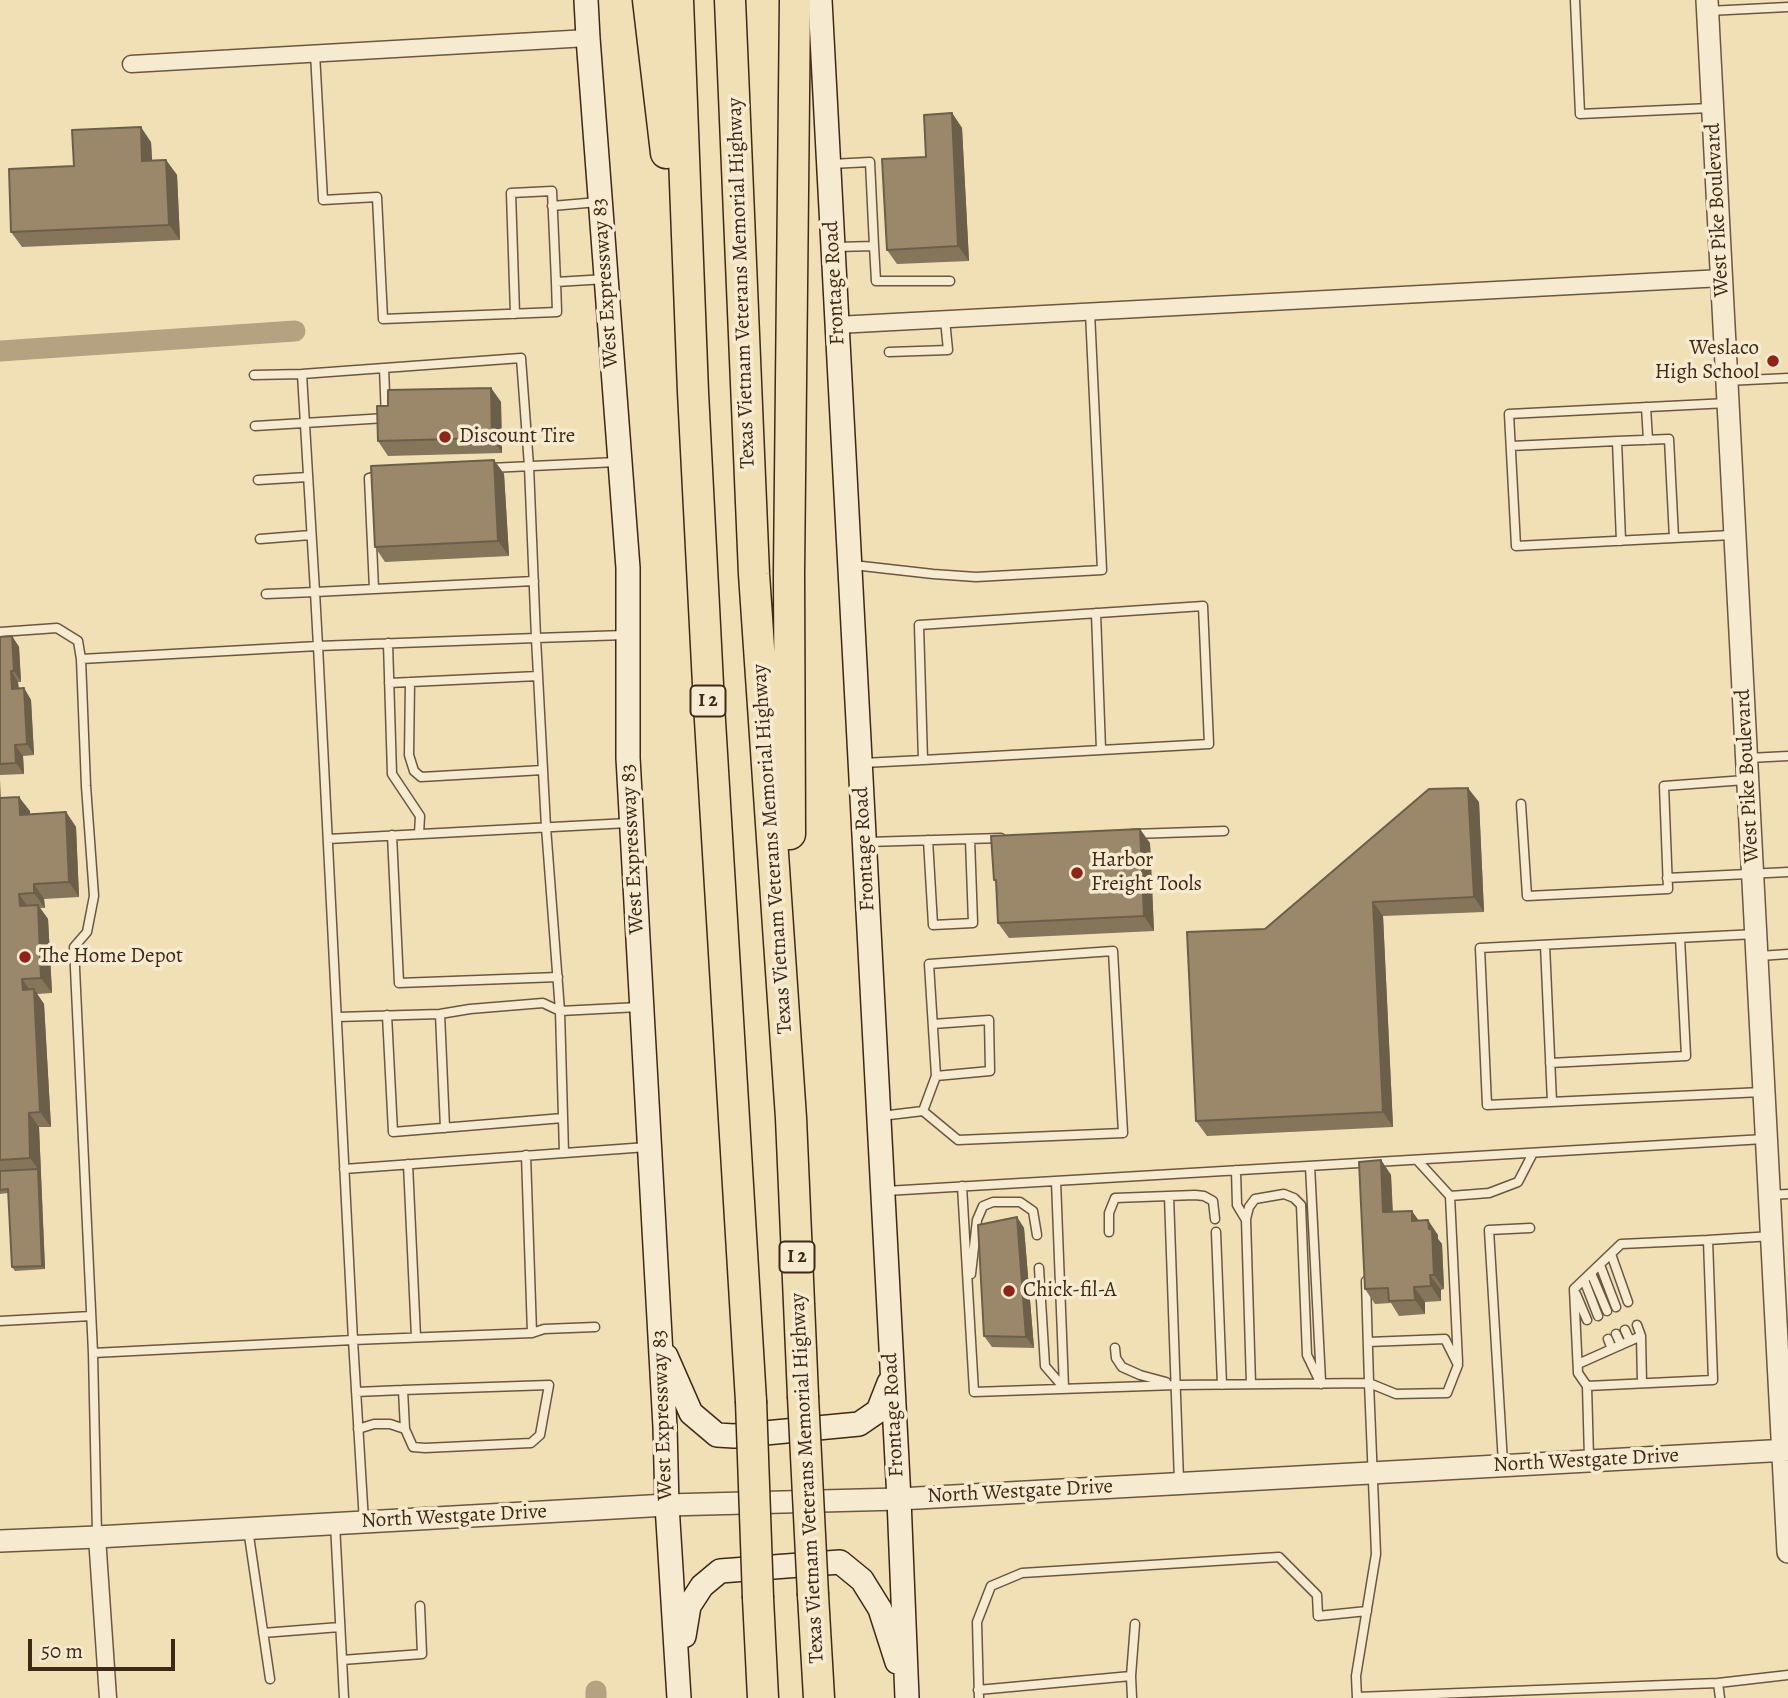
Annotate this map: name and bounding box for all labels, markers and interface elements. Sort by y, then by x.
street label: Texas Vietnam Veterans Memorial Highway [723,97,761,469]
street label: West Pike Boulevard [1701,122,1735,298]
street label: West Expressway 83 [587,197,625,369]
street label: Frontage Road [819,220,851,346]
place label: Weslaco High School [1655,336,1759,386]
marker: Weslaco High School [1765,353,1781,369]
place label: Discount Tire [459,424,575,450]
marker: Discount Tire [437,429,453,445]
street label: Texas Vietnam Veterans Memorial Highway [747,663,799,1035]
road number: I 2 [690,686,726,716]
street label: West Pike Boulevard [1731,688,1765,864]
street label: West Expressway 83 [616,763,650,935]
street label: Frontage Road [849,786,881,912]
place label: Harbor Freight Tools [1091,848,1202,898]
marker: Harbor Freight Tools [1069,865,1085,881]
place label: The Home Depot [39,944,183,970]
marker: The Home Depot [17,949,33,965]
road number: I 2 [780,1242,814,1273]
place label: Chick-fil-A [1023,1278,1117,1304]
marker: Chick-fil-A [1001,1283,1017,1299]
street label: Texas Vietnam Veterans Memorial Highway [786,1292,830,1664]
street label: West Expressway 83 [647,1329,679,1501]
street label: Frontage Road [878,1352,910,1478]
street label: North Westgate Drive [1493,1444,1679,1478]
street label: North Westgate Drive [927,1475,1113,1509]
street label: North Westgate Drive [361,1500,547,1534]
scale bar [32,1624,178,1668]
text: 50 m [41,1637,83,1665]

